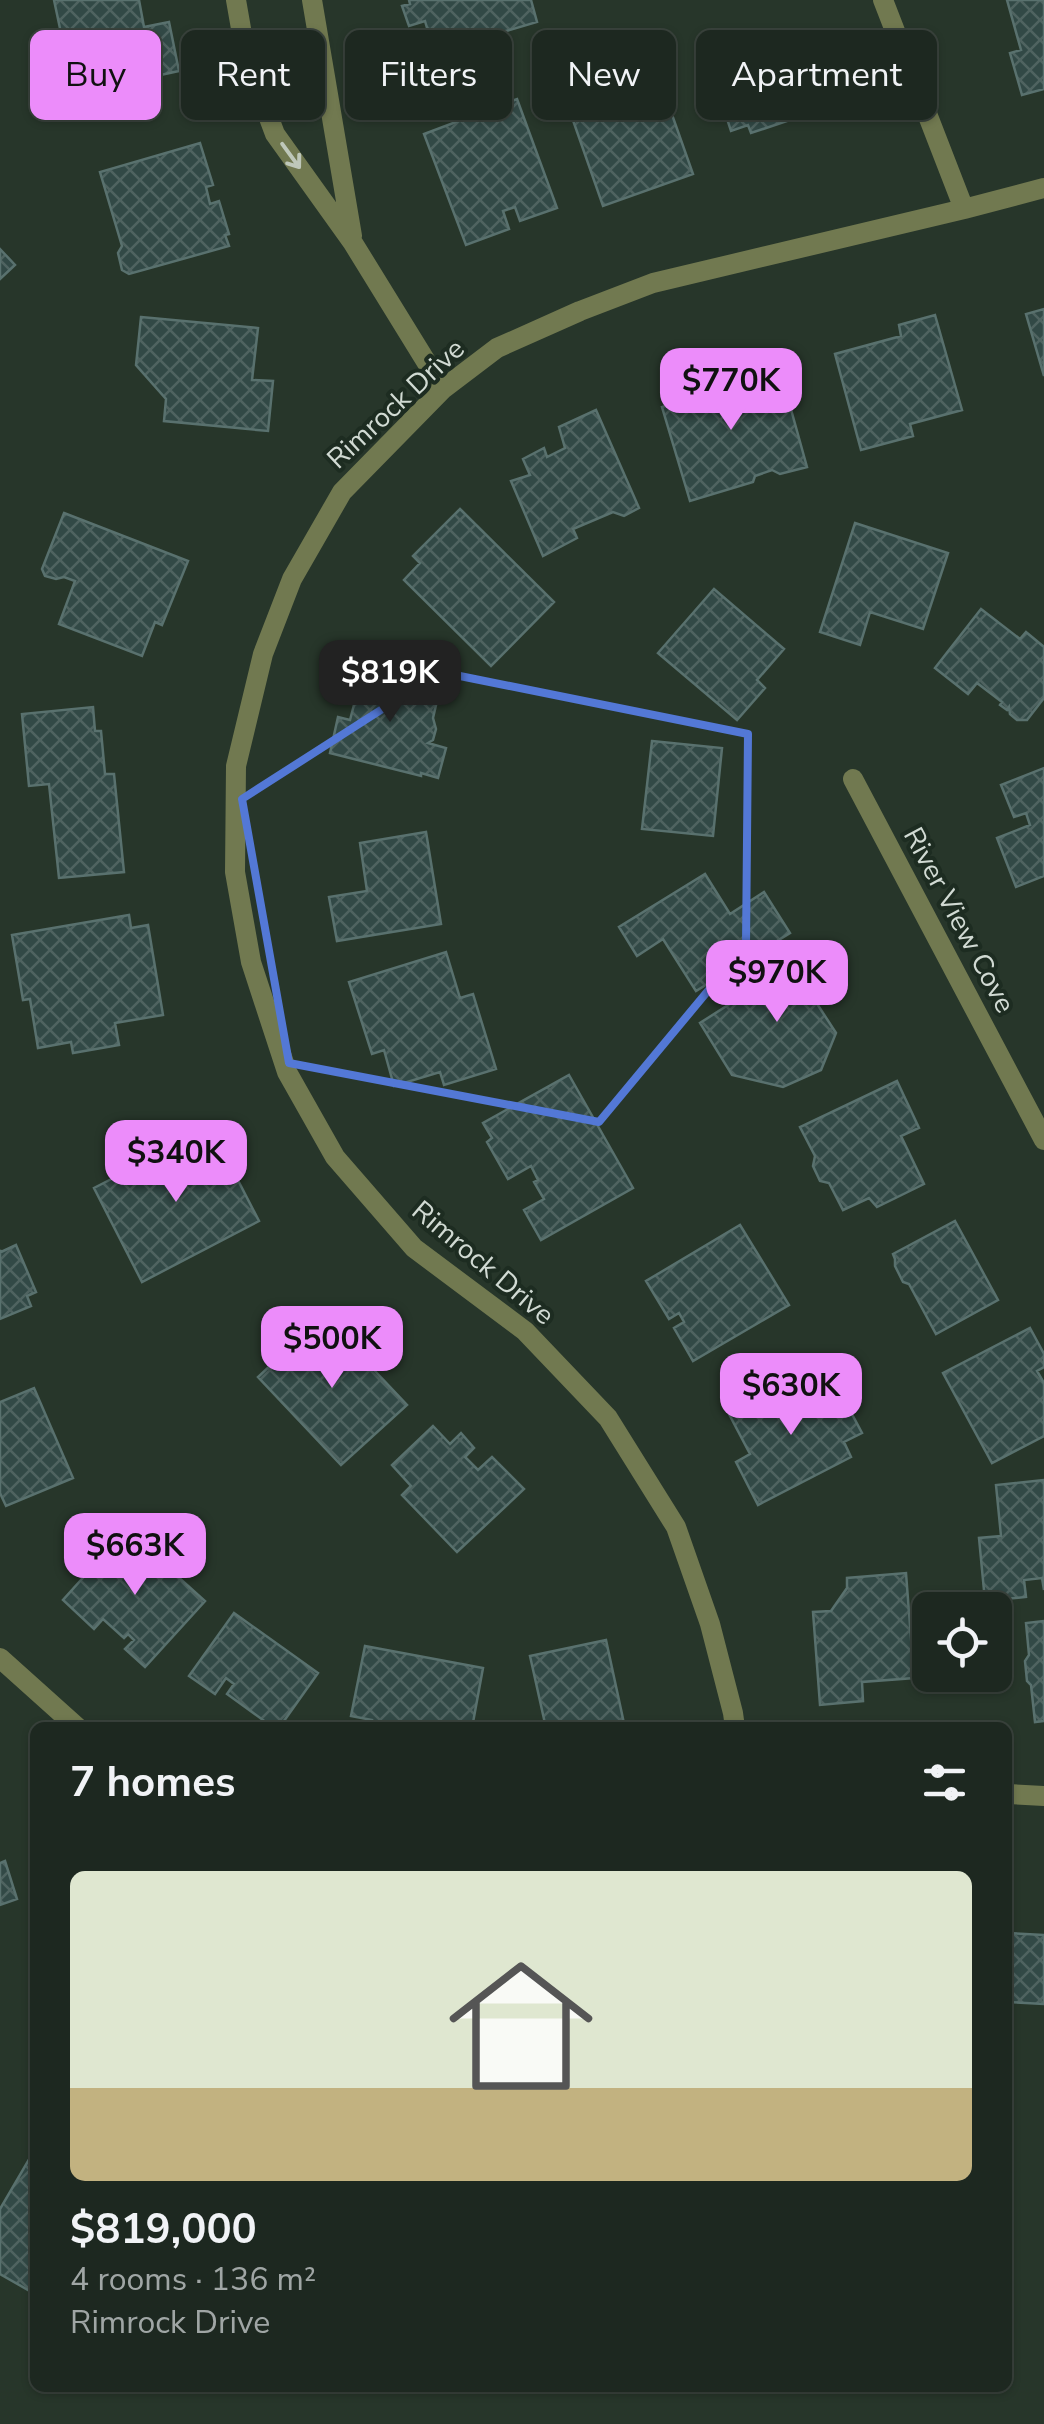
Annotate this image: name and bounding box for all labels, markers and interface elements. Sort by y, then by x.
chip: Buy [30,30,161,120]
chip: Rent [181,30,325,120]
chip: Filters [345,30,512,120]
chip: New [532,30,676,120]
chip: Apartment [696,30,937,120]
one-way arrow [280,142,301,169]
street label: Rimrock Drive [319,330,473,478]
pin: $770K [661,348,801,433]
text: $770K [682,359,780,402]
pin: $819K [320,640,460,725]
text: $819K [341,651,439,694]
street label: River View Cove [894,821,1024,1019]
pin: $970K [707,940,847,1025]
text: $970K [728,951,826,994]
pin: $340K [106,1120,246,1205]
text: $340K [127,1131,225,1174]
street label: Rimrock Drive [404,1192,562,1334]
pin: $500K [262,1306,402,1391]
text: $500K [283,1317,381,1360]
pin: $630K [721,1353,861,1438]
text: $630K [742,1364,840,1407]
pin: $663K [65,1513,205,1598]
text: $663K [86,1524,184,1567]
map controls [912,1592,1012,1692]
button: locate [912,1592,1012,1692]
text: 7 homes [70,1754,235,1811]
icon: filters [917,1755,972,1810]
icon: home [431,1936,611,2116]
text: $819,000 [70,2201,257,2258]
text: 4 rooms · 136 m² [70,2258,316,2301]
text: Rimrock Drive [70,2301,270,2344]

